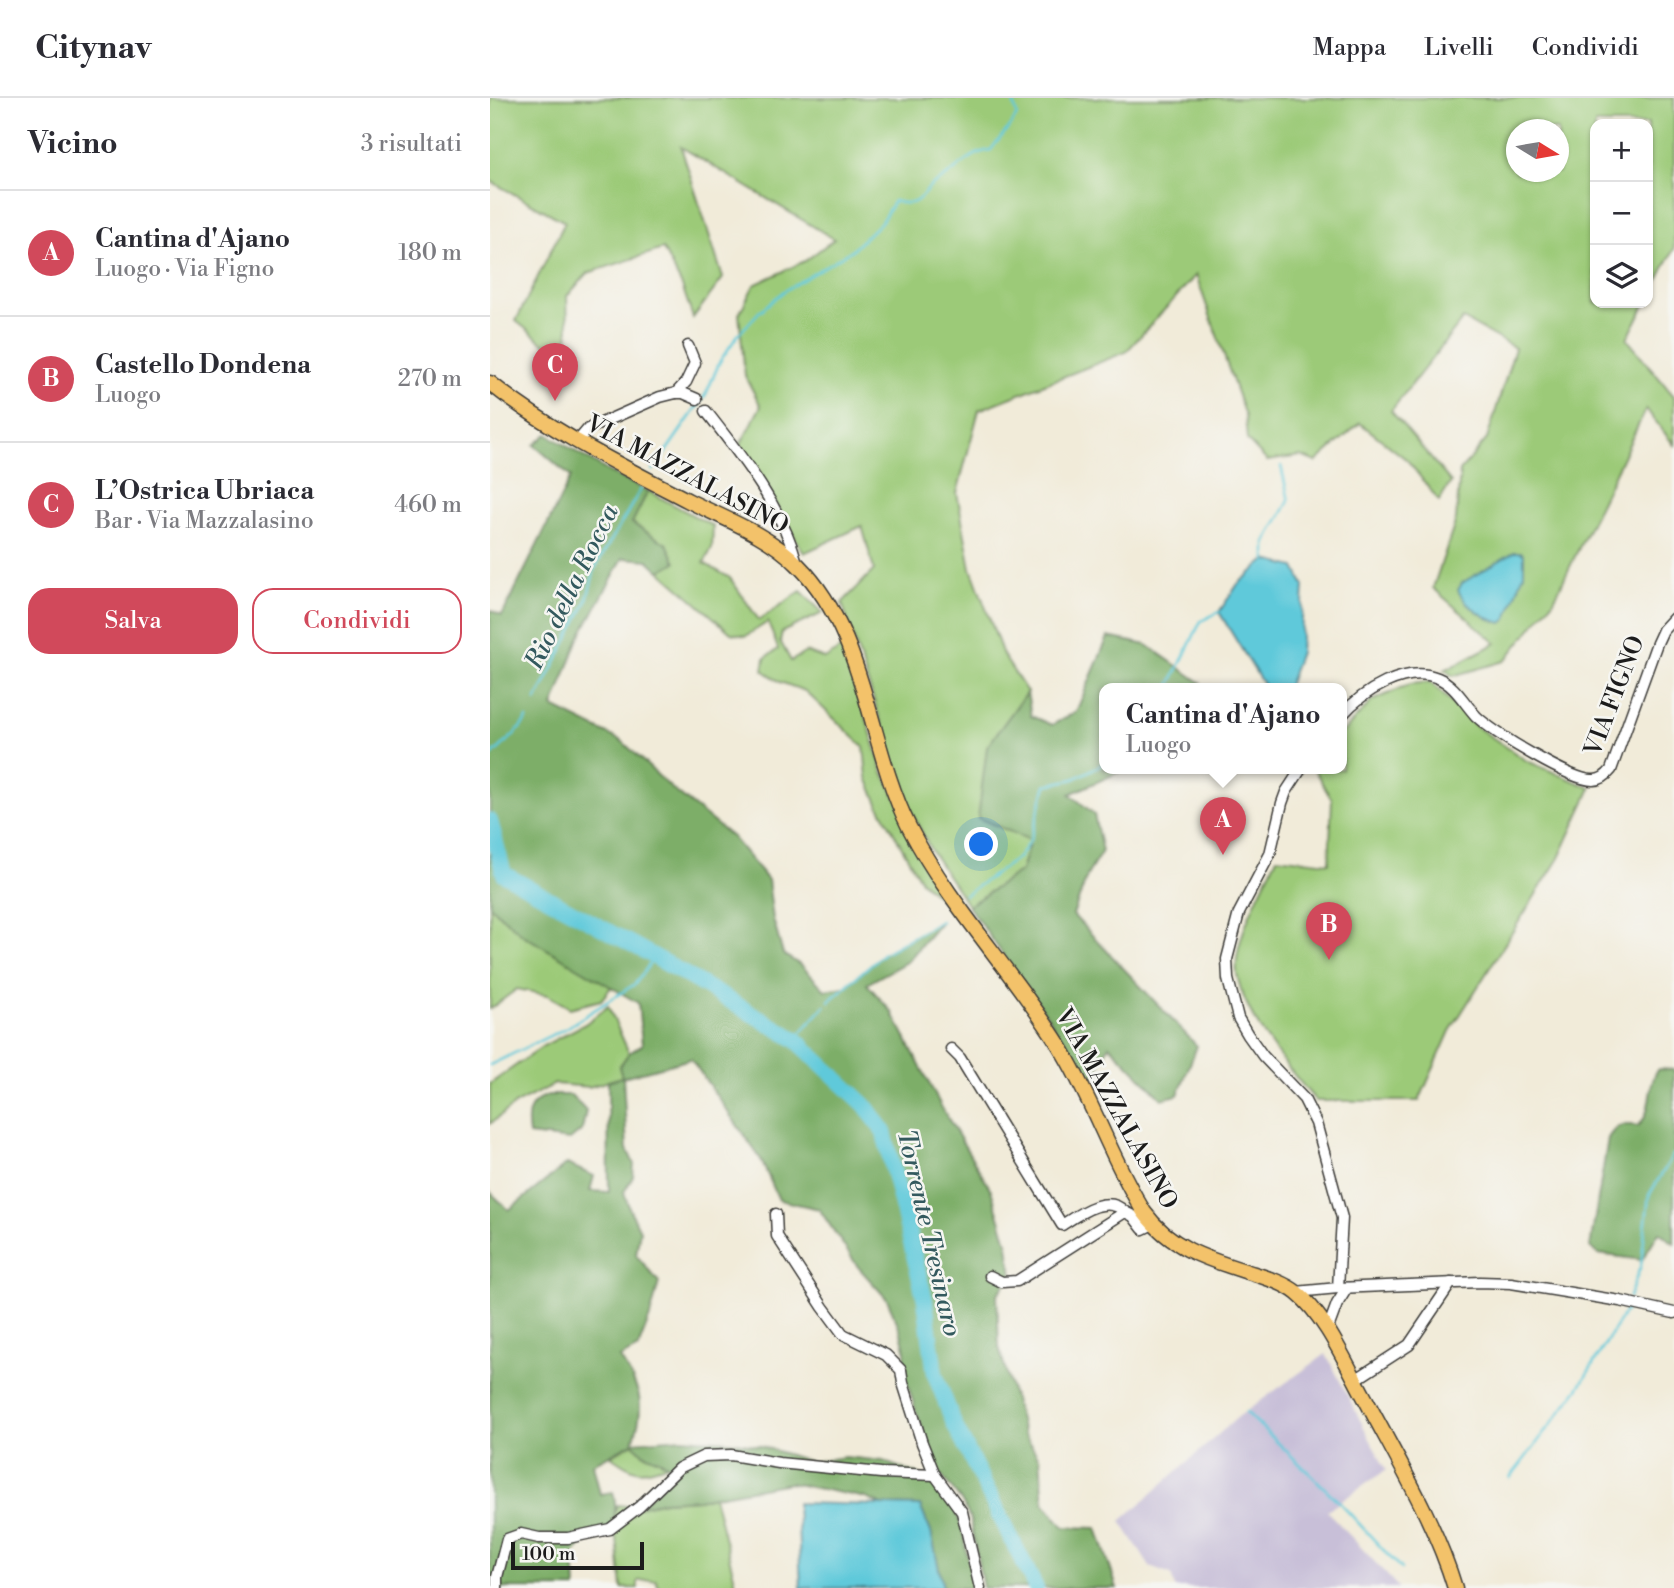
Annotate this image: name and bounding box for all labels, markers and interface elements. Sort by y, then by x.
text: Citynav [35,28,152,69]
text: Mappa [1313,33,1386,63]
text: Livelli [1424,33,1494,63]
text: Condividi [1532,33,1639,63]
north arrow [1506,119,1569,182]
map controls [1590,119,1653,308]
button: + [1590,119,1653,182]
text: Vicino [28,125,118,163]
text: 3 risultati [361,130,462,158]
button: − [1590,182,1653,245]
text: Cantina d'Ajano [95,223,290,255]
text: A [43,239,59,267]
text: 180 m [398,239,462,267]
button: layers [1590,245,1653,308]
text: Luogo · Via Figno [95,255,275,283]
pin: C [532,343,578,401]
text: Castello Dondena [95,349,311,381]
text: B [42,365,60,393]
text: 270 m [398,365,462,393]
text: Luogo [95,381,161,409]
street label: VIA MAZZALASINO [580,408,794,541]
text: L’Ostrica Ubriaca [95,475,314,507]
text: C [43,491,59,519]
text: 460 m [394,491,462,519]
water label: Rio della Rocca [518,499,626,676]
text: Bar · Via Mazzalasino [95,507,314,535]
button: Salva [28,588,238,654]
button: Condividi [252,588,462,654]
street label: VIA FIGNO [1578,632,1652,761]
popup [1099,683,1347,774]
text: Cantina d'Ajano [1125,699,1321,731]
text: Luogo [1125,731,1192,759]
pin: A [1200,797,1246,855]
your location [964,827,998,861]
pin: B [1306,902,1352,960]
street label: VIA MAZZALASINO [1048,1002,1184,1215]
water label: Torrente Tresinaro [890,1126,968,1340]
scale bar [511,1539,644,1571]
text: 100 m [522,1542,575,1566]

